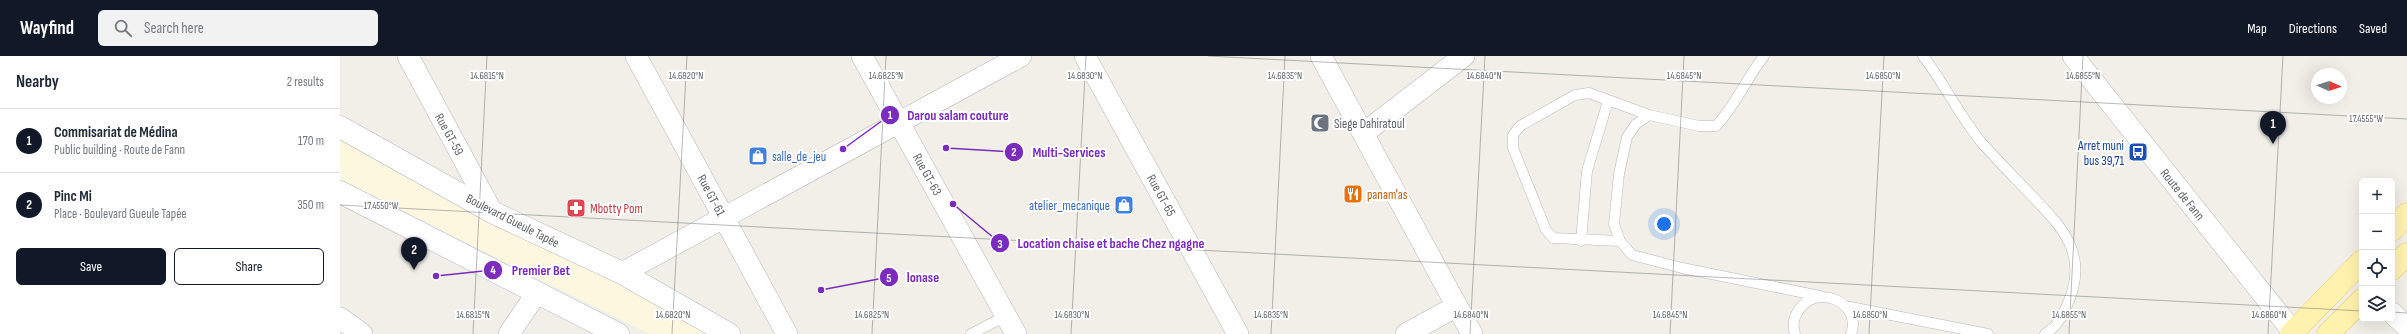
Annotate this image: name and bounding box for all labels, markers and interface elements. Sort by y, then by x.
search box [98,10,378,46]
text: Wayfind [20,17,74,40]
icon: search [112,17,134,39]
text: Search here [144,19,204,38]
text: Map [2247,20,2267,37]
text: Directions [2289,20,2337,37]
text: Saved [2359,20,2387,37]
north arrow [2311,68,2347,104]
text: 14.6815°N [470,70,504,82]
text: 14.6820°N [669,70,703,82]
text: 14.6825°N [869,70,903,82]
text: 14.6830°N [1068,70,1102,82]
text: 14.6835°N [1268,70,1302,82]
text: 14.6840°N [1466,70,1502,82]
text: 14.6845°N [1667,70,1701,82]
text: 14.6850°N [1866,70,1900,82]
text: 14.6855°N [2066,70,2100,82]
text: Nearby [16,72,59,92]
text: 2 results [287,74,324,90]
callout: Darou salam couture [880,102,1017,128]
text: Darou salam couture [907,107,1009,124]
text: 1 [888,108,893,123]
street label: Rue GT-59 [431,111,467,158]
pin: 1 [2260,111,2286,144]
mosque icon: Siege Dahiratoul [1309,112,1331,134]
text: 17.4555°W [2349,113,2384,125]
place label: Siege Dahiratoul [1334,116,1405,132]
text: Commisariat de Médina [54,123,178,142]
text: 1 [26,133,32,149]
text: 170 m [298,133,324,149]
place label: Arret muni bus 39,71 [2077,138,2124,169]
callout: Multi-Services [1004,139,1114,165]
bus stop icon: Arret muni bus 39,71 [2127,141,2149,163]
text: Public building · Route de Fann [54,142,185,158]
text: Multi-Services [1032,144,1106,161]
shop icon: salle_de_jeu [747,145,769,167]
text: 2 [1011,145,1017,160]
place label: salle_de_jeu [772,149,826,165]
street label: Rue GT-63 [909,151,945,198]
street label: Route de Fann [2157,166,2208,224]
street label: Rue GT-61 [694,172,729,219]
street label: Rue GT-65 [1143,172,1179,219]
map controls [2359,178,2395,322]
button: + [2359,178,2395,214]
restaurant icon: panam'as [1342,183,1364,205]
text: Pinc Mi [54,187,92,206]
place label: panam'as [1367,187,1408,203]
street label: Boulevard Gueule Tapée [463,190,562,251]
shop icon: atelier_mecanique [1113,194,1135,216]
text: 2 [26,197,32,213]
text: 350 m [297,197,324,213]
pharmacy icon: Mbotty Pom [565,197,587,219]
place label: atelier_mecanique [1029,198,1110,214]
text: 17.4550°W [364,200,399,212]
place label: Mbotty Pom [590,201,643,217]
text: Place · Boulevard Gueule Tapée [54,206,187,222]
your location [1654,214,1674,234]
button: − [2359,214,2395,250]
callout: Location chaise et bache Chez ngagne [990,230,1213,256]
text: Location chaise et bache Chez ngagne [1018,235,1204,252]
pin: 2 [401,237,427,270]
text: 3 [997,237,1003,252]
button: Save [16,248,166,285]
button: Share [174,248,324,285]
button: locate [2359,250,2395,286]
callout: Premier Bet [483,257,578,283]
text: Premier Bet [512,262,571,279]
text: 4 [490,263,496,278]
callout: lonase [879,264,947,290]
text: lonase [907,269,939,286]
text: 5 [886,271,892,286]
button: layers [2359,286,2395,322]
text: 14.6815°N [456,309,490,321]
text: 14.6820°N [656,309,690,321]
text: 14.6825°N [855,309,889,321]
text: 14.6830°N [1055,309,1089,321]
text: 14.6835°N [1254,309,1288,321]
text: 14.6840°N [1453,309,1489,321]
text: 14.6845°N [1653,309,1687,321]
text: 14.6850°N [1853,309,1887,321]
text: 14.6855°N [2052,309,2086,321]
text: 14.6860°N [2251,309,2287,321]

